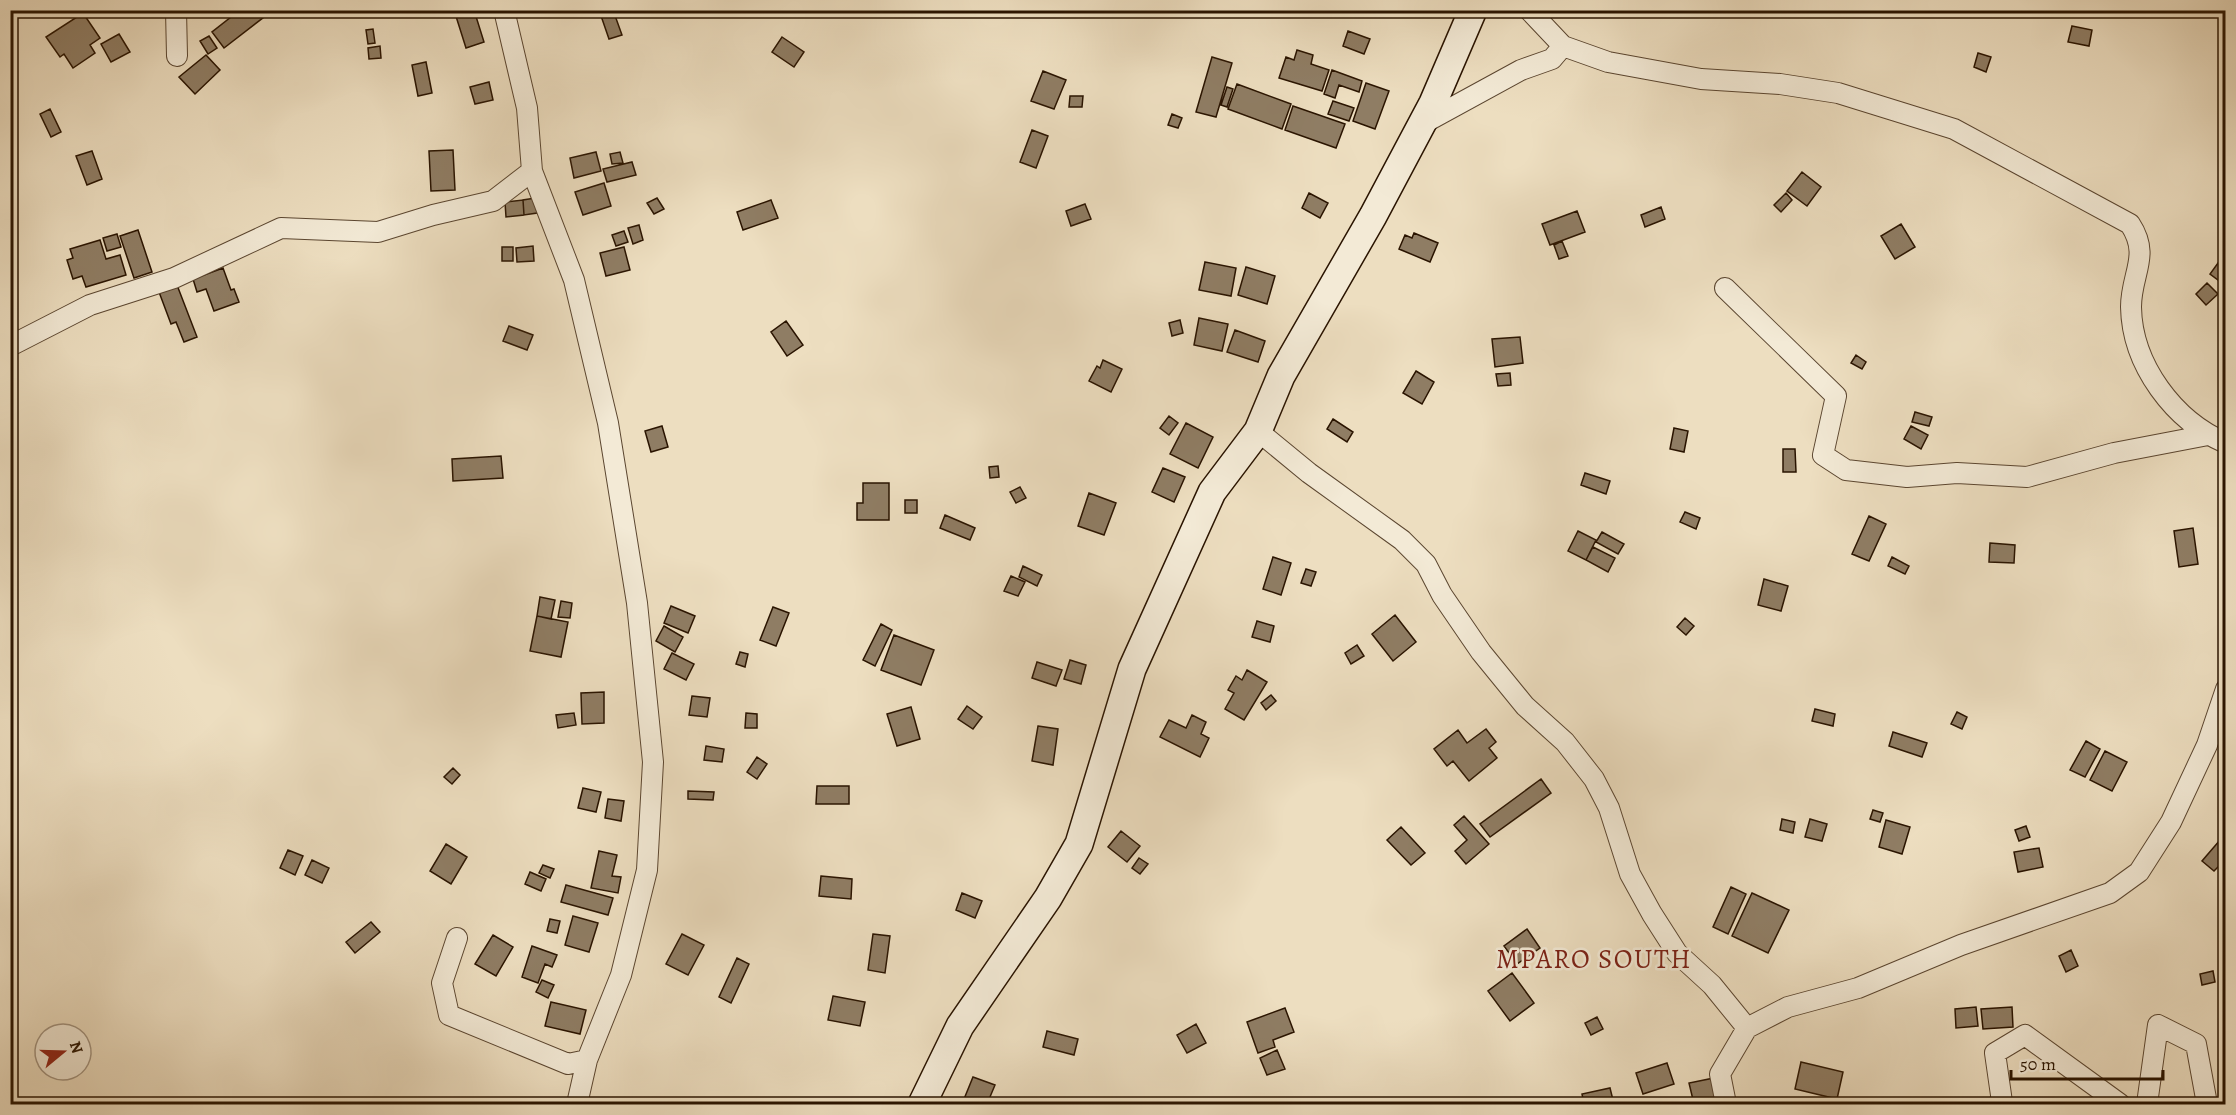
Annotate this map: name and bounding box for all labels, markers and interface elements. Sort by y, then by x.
district label: MPARO SOUTH [1496,941,1692,977]
north arrow [33,1022,93,1082]
text: N [64,1038,89,1057]
scale bar [2011,1043,2162,1081]
text: 50 m [2020,1052,2056,1076]

